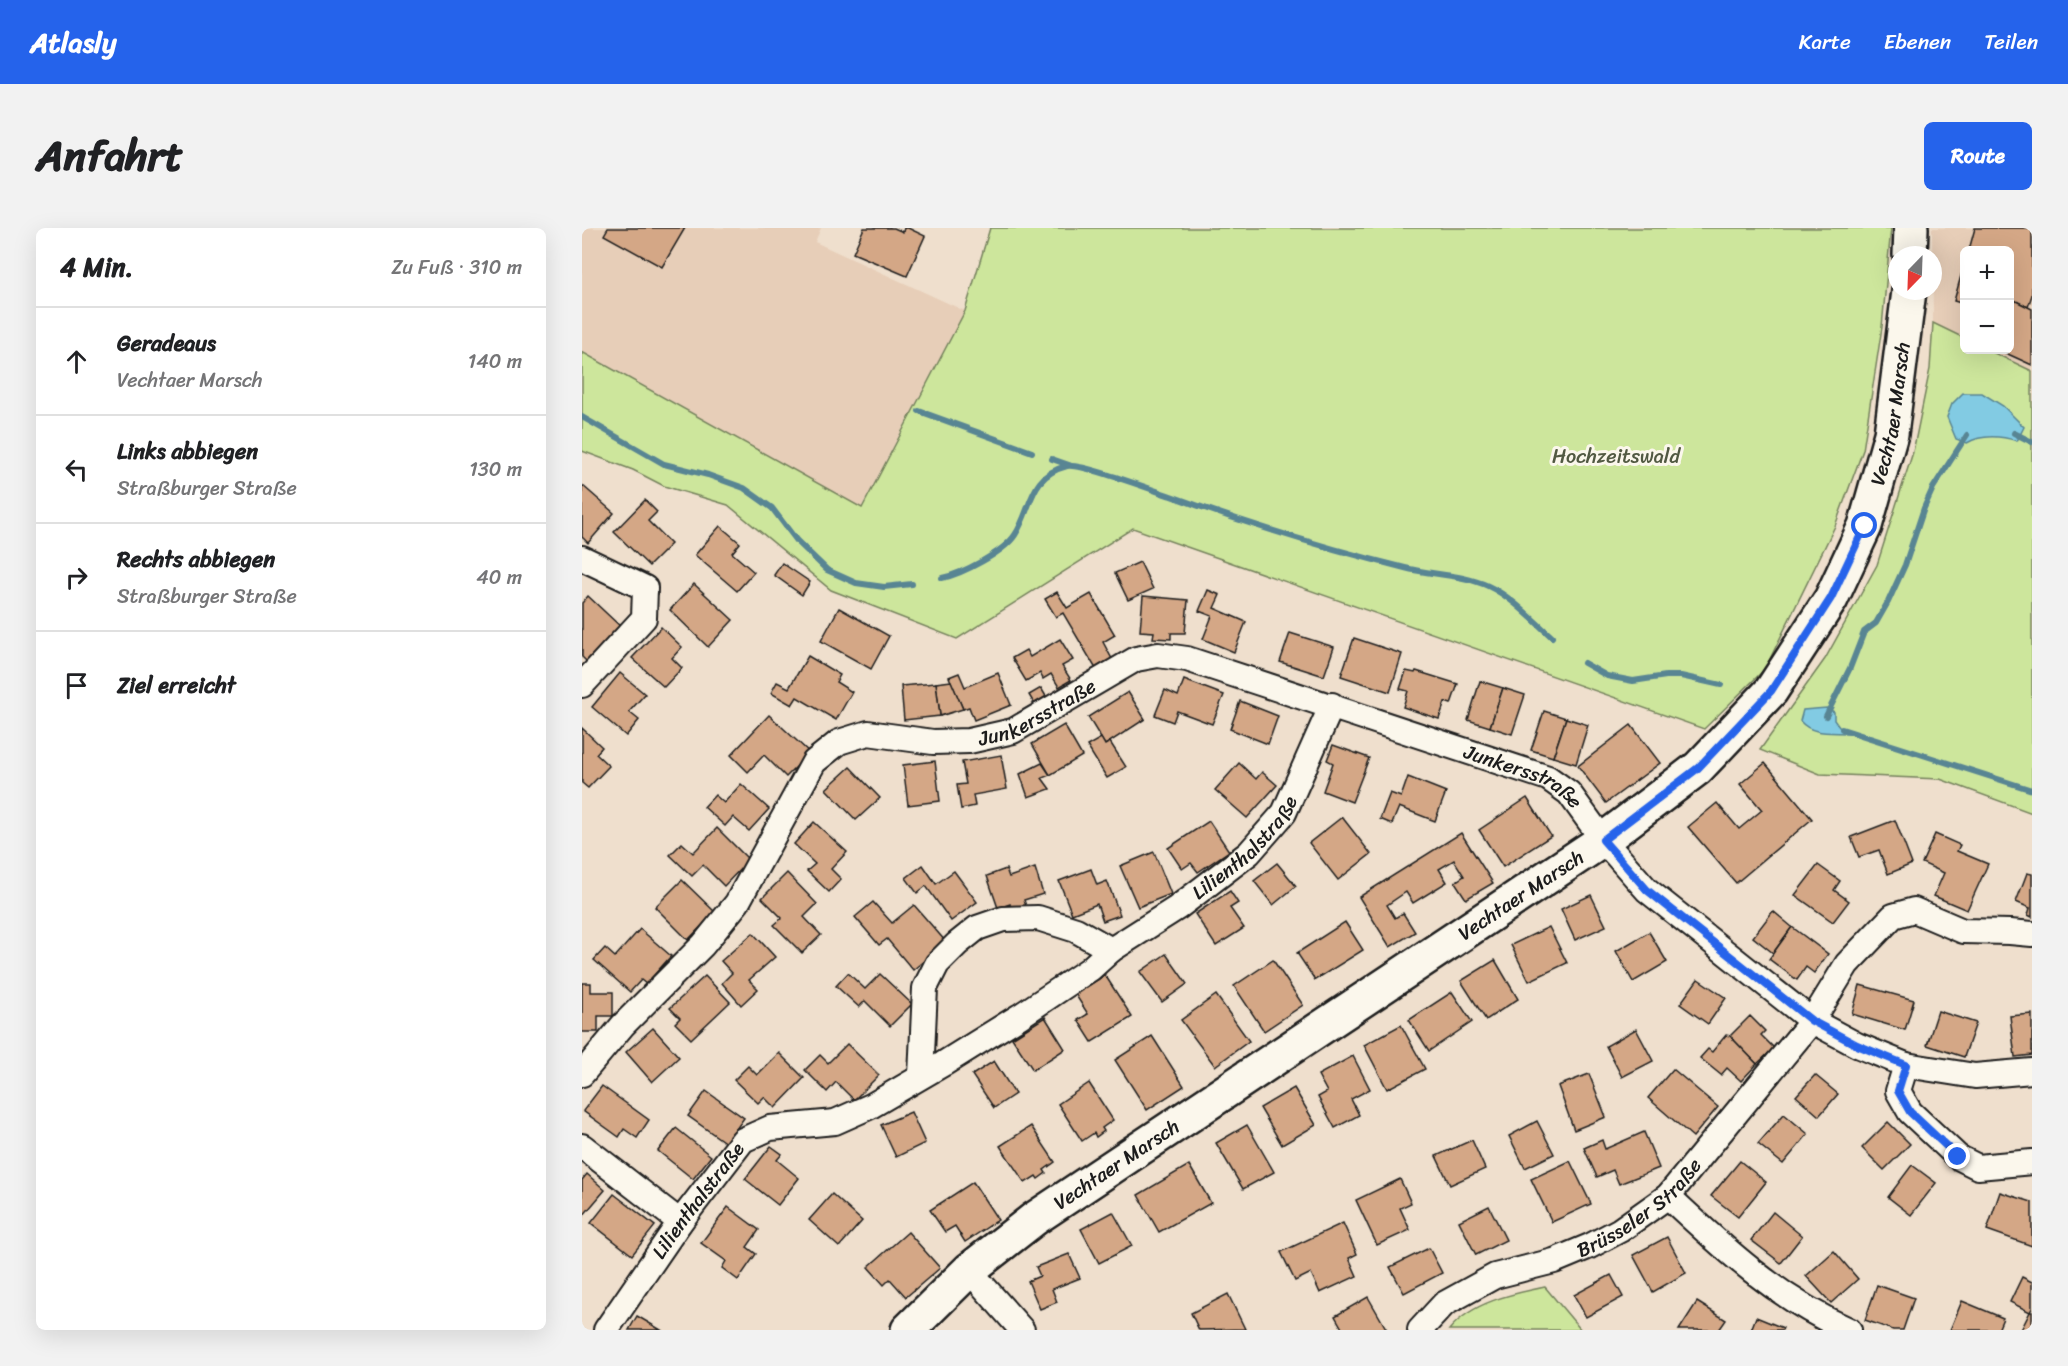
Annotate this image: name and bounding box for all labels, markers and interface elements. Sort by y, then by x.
text: Atlasly [30,18,117,67]
text: Karte [1799,23,1851,61]
text: Ebenen [1884,23,1951,61]
text: Teilen [1984,23,2038,61]
text: Anfahrt [36,119,183,193]
button: Route [1924,122,2032,190]
text: 4 Min. [60,244,133,290]
north arrow [1888,246,1942,300]
map controls [1960,246,2014,354]
button: + [1960,246,2014,300]
text: Zu Fuß · 310 m [391,250,522,285]
button: − [1960,300,2014,354]
text: Geradeaus [117,324,216,363]
street label: Vechtaer Marsch [1860,340,1920,490]
text: 140 m [468,344,522,379]
icon: ahead [60,345,93,378]
text: Vechtaer Marsch [117,363,262,398]
text: Links abbiegen [117,432,258,471]
park label: Hochzeitswald [1552,439,1682,474]
text: 130 m [469,452,522,487]
icon: left [60,453,93,486]
text: Straßburger Straße [117,471,297,506]
route start [1851,512,1877,538]
text: Rechts abbiegen [117,540,275,579]
text: 40 m [476,560,522,595]
icon: right [60,561,93,594]
text: Straßburger Straße [117,579,297,614]
text: Ziel erreicht [117,666,236,705]
icon: arrive [60,669,93,702]
street label: Junkersstraße [974,669,1103,757]
street label: Junkersstraße [1458,734,1592,816]
street label: Lilienthalstraße [1184,790,1308,909]
street label: Vechtaer Marsch [1451,840,1591,950]
street label: Vechtaer Marsch [1046,1110,1187,1220]
street label: Lilienthalstraße [642,1134,754,1267]
route end [1944,1143,1970,1169]
street label: Brüsseler Straße [1571,1150,1711,1268]

